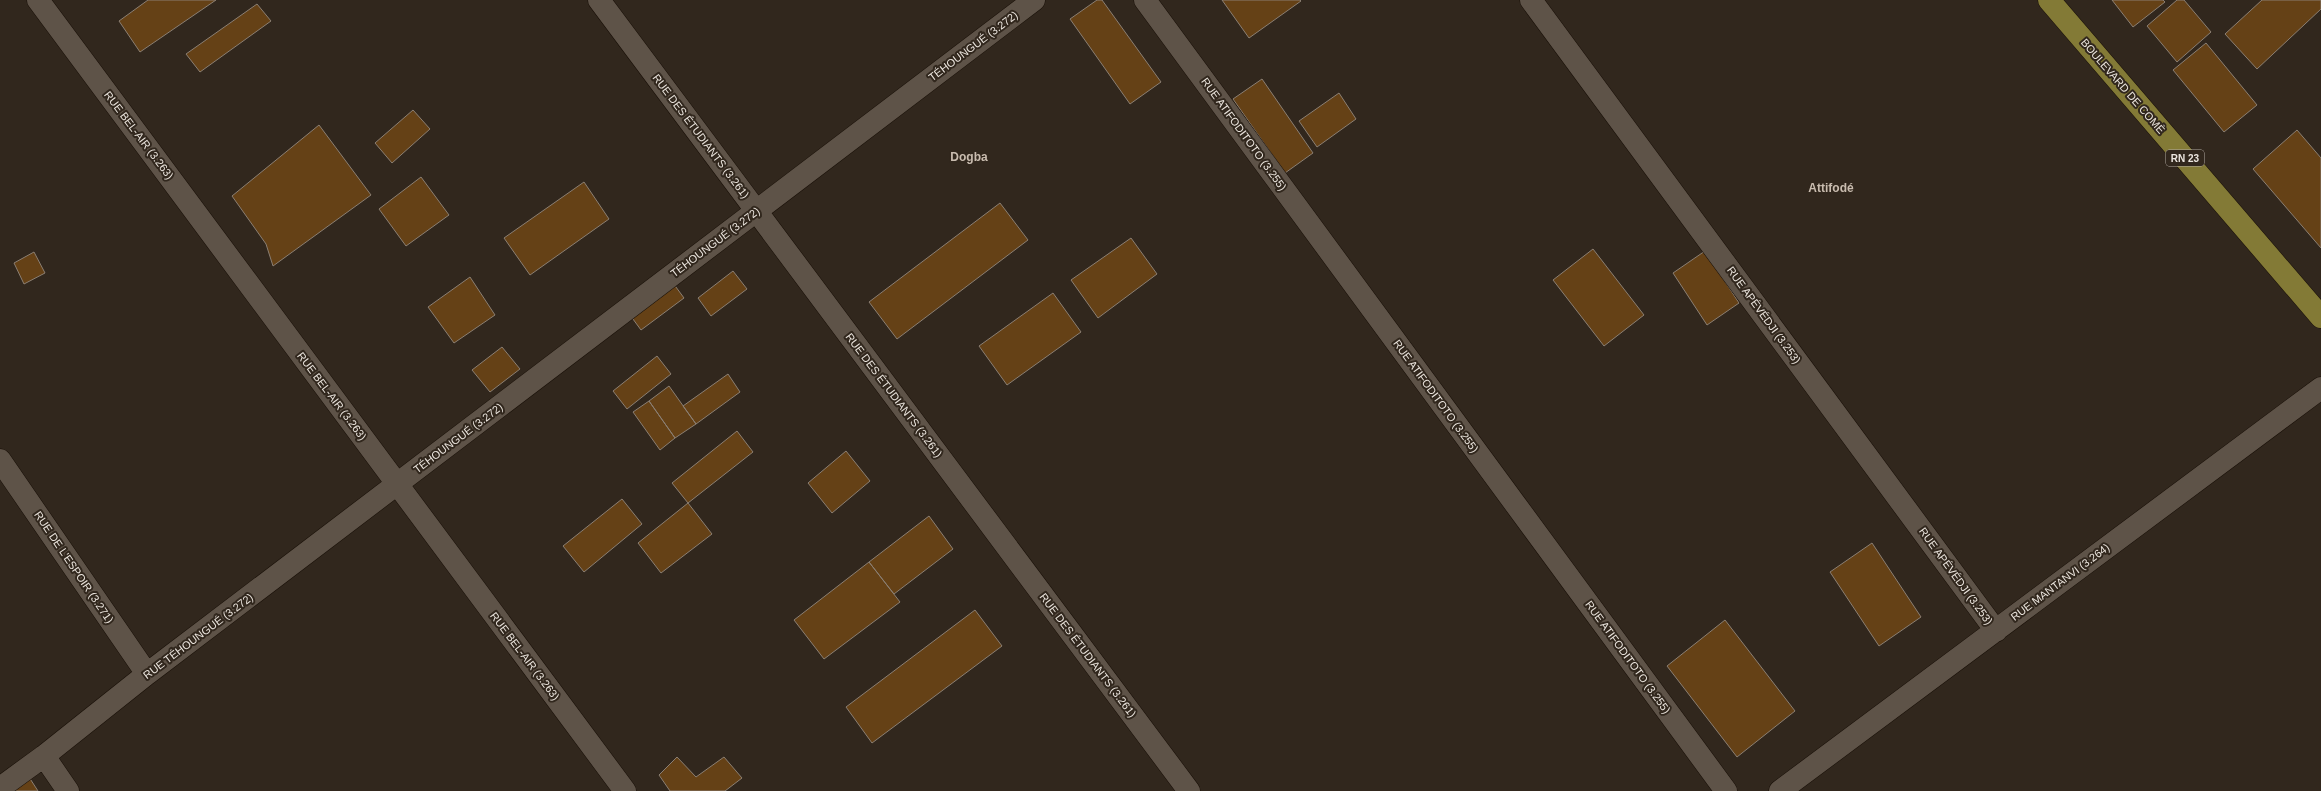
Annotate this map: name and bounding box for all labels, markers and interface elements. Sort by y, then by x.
street label: TÉHOUNGUÉ (3.272) [926,9,1020,83]
street label: BOULEVARD DE COMÈ [2079,36,2167,136]
street label: RUE DES ÉTUDIANTS (3.261) [650,72,752,200]
street label: RUE ATIFODITOTO (3.255) [1199,75,1289,193]
street label: RUE BEL-AIR (3.263) [102,89,176,181]
district label: Dogba [950,150,988,164]
road number: RN 23 [2166,150,2204,166]
district label: Attifodé [1808,181,1854,195]
street label: TÉHOUNGUÉ (3.272) [668,205,762,279]
street label: RUE APÉVÉDJI (3.253) [1725,264,1803,366]
street label: RUE DES ÉTUDIANTS (3.261) [843,331,945,459]
street label: RUE ATIFODITOTO (3.255) [1391,337,1481,455]
street label: RUE BEL-AIR (3.263) [295,350,369,442]
street label: TÉHOUNGUÉ (3.272) [411,401,505,475]
street label: RUE DE L'ESPOIR (3.271) [32,509,116,625]
street label: RUE APÉVÉDJI (3.253) [1917,525,1995,627]
street label: RUE MANTANVI (3.264) [2008,541,2112,623]
street label: RUE TÉHOUNGUÉ (3.272) [141,591,255,681]
street label: RUE DES ÉTUDIANTS (3.261) [1037,591,1139,719]
street label: RUE ATIFODITOTO (3.255) [1583,598,1673,716]
street label: RUE BEL-AIR (3.263) [488,610,562,702]

